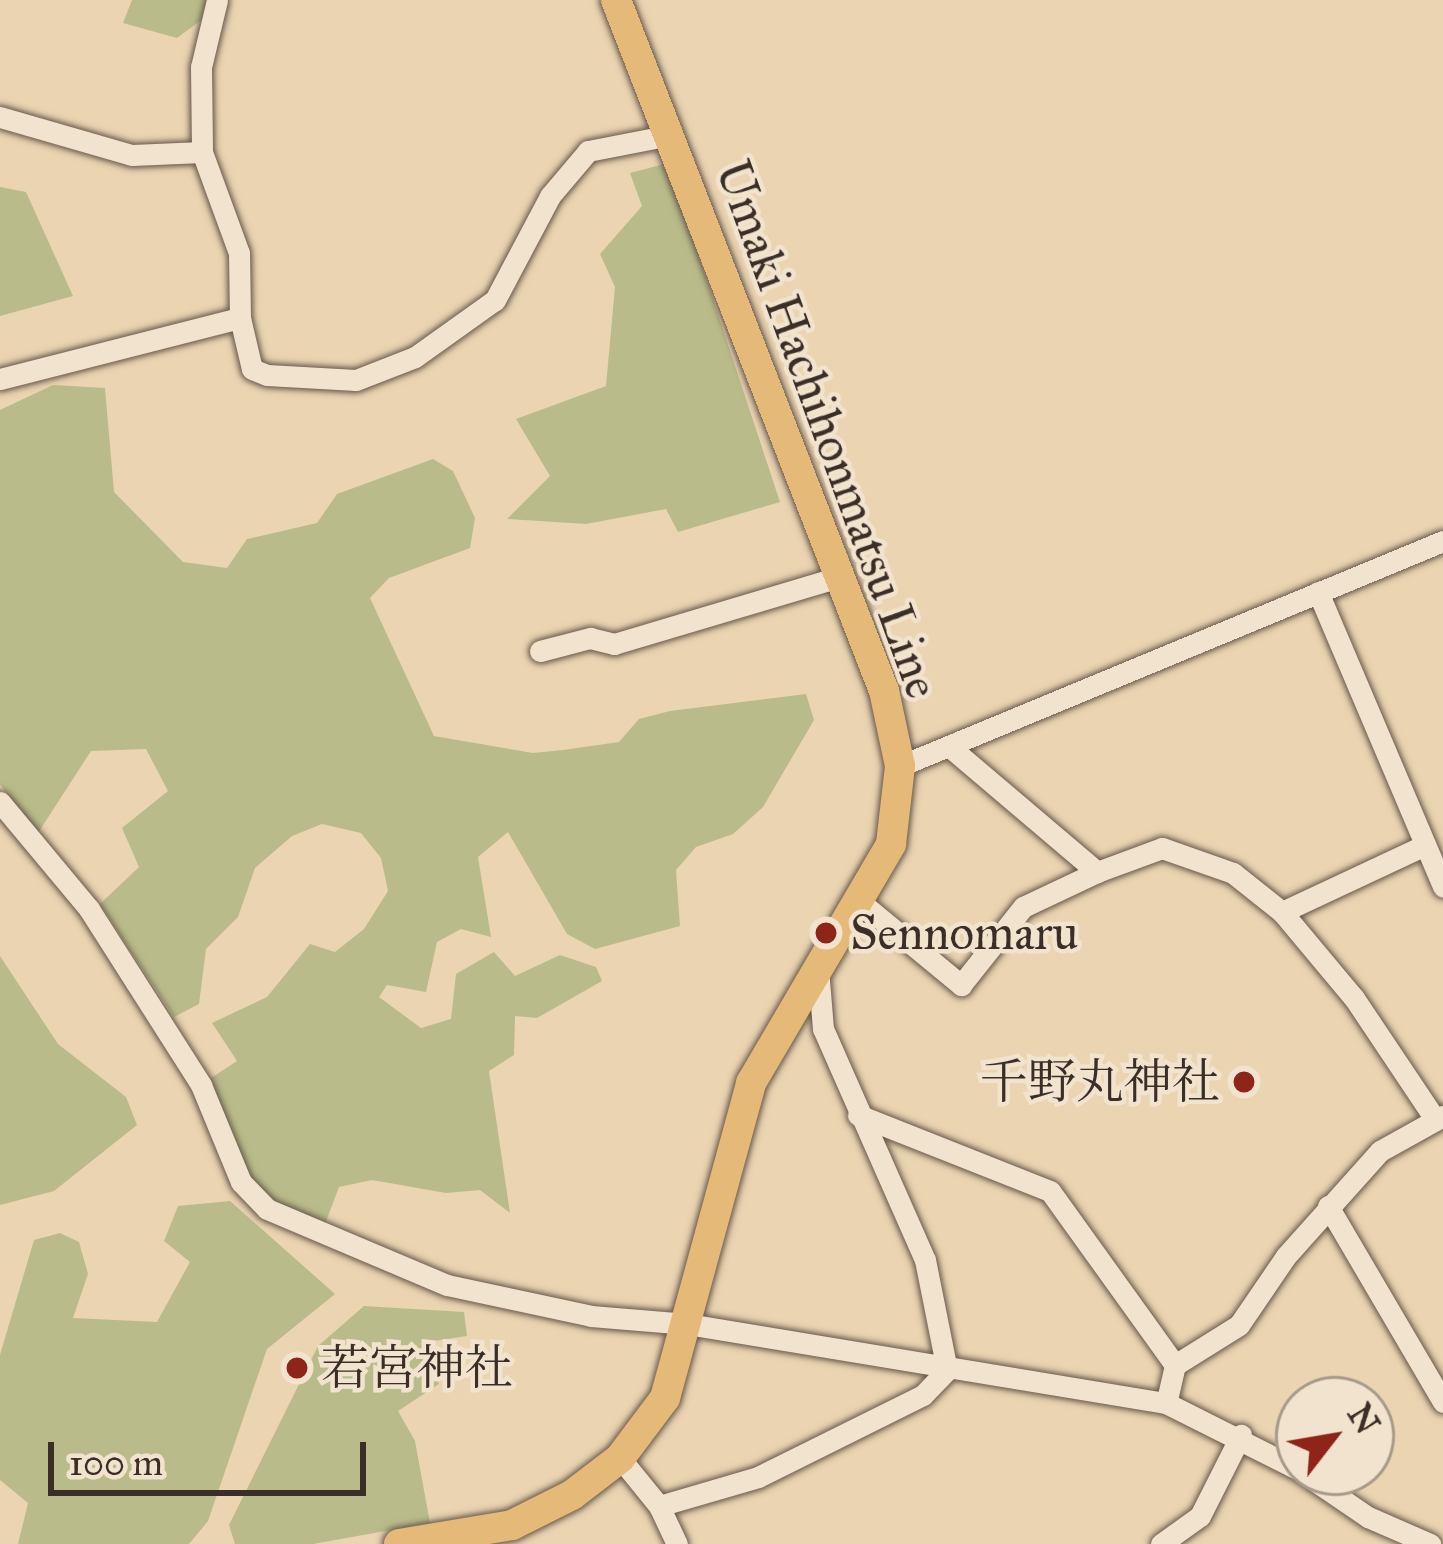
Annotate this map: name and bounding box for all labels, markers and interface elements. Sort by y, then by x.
street label: Umaki Hachihonmatsu Line [704,152,952,706]
place label: Sennomaru [850,904,1078,962]
marker: Sennomaru [813,920,839,946]
place label: 千野丸神社 [980,1053,1220,1111]
marker: 千野丸神社 [1231,1069,1257,1095]
place label: 若宮神社 [321,1339,513,1397]
marker: 若宮神社 [284,1355,310,1381]
north arrow [1275,1376,1395,1496]
text: N [1339,1397,1388,1441]
scale bar [54,1418,372,1492]
text: 100 m [69,1441,163,1485]

